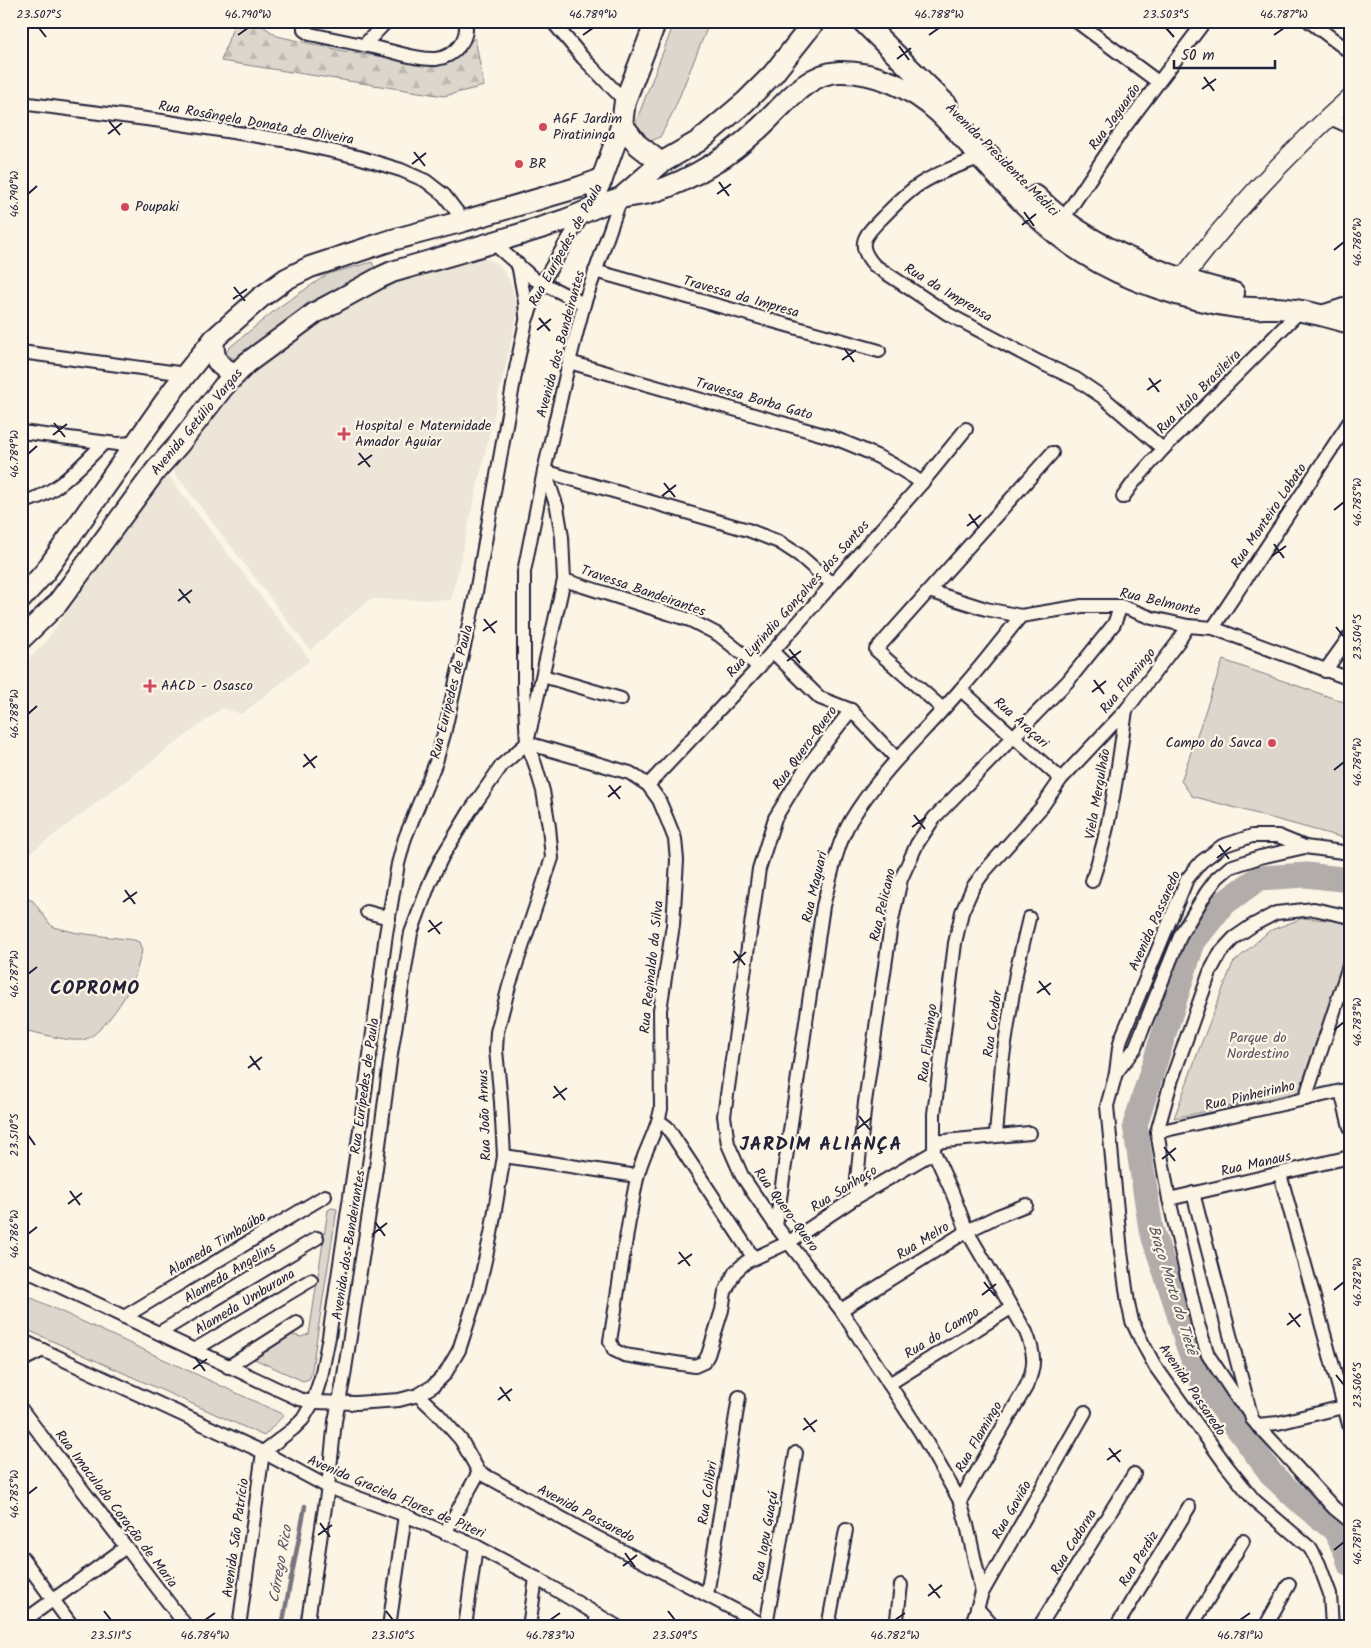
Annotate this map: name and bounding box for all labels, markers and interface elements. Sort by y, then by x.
text: 23.507°S [16,5,62,24]
text: 46.790°W [225,5,271,24]
text: 46.789°W [569,5,617,24]
text: 46.788°W [914,5,964,24]
text: 23.503°S [1143,5,1190,24]
text: 46.787°W [1260,5,1308,24]
scale bar [1174,38,1275,70]
text: 50 m [1181,44,1215,68]
street label: Rua Jaguarão [1083,79,1147,155]
street label: Rua Rosângela Donata de Oliveira [157,95,355,151]
street label: Avenida Presidente Médici [940,98,1065,223]
place label: AGF Jardim Piratininga [553,108,622,146]
marker: AGF Jardim Piratininga [537,121,549,133]
place label: BR [529,153,546,175]
marker: BR [513,158,525,170]
text: 46.790°W [5,171,24,217]
street label: Rua Eurípedes de Paula [523,179,609,311]
place label: Poupaki [135,196,180,218]
marker: Poupaki [119,201,131,213]
text: 46.786°W [1348,217,1367,267]
street label: Rua da Imprensa [900,258,996,328]
street label: Avenida dos Bandeirantes [531,268,591,420]
street label: Travessa da Impresa [680,270,802,324]
street label: Rua Italo Brasileira [1151,344,1247,440]
street label: Avenida Getúlio Vargas [145,364,249,480]
street label: Travessa Borba Gato [693,372,815,426]
place label: Hospital e Maternidade Amador Aguiar [355,415,492,453]
marker: Hospital e Maternidade Amador Aguiar [337,427,351,441]
text: 46.789°W [5,430,24,478]
street label: Rua Monteiro Lobato [1225,459,1313,573]
text: 46.785°W [1348,478,1367,526]
street label: Rua Lyrindio Gonçalves dos Santos [721,515,875,683]
street label: Travessa Bandeirantes [578,559,709,623]
street label: Rua Belmonte [1117,582,1203,622]
text: 23.504°S [1348,613,1367,660]
street label: Rua Eurípedes de Paula [425,623,479,761]
street label: Rua Flamingo [1094,643,1162,719]
place label: AACD - Osasco [161,675,253,697]
marker: AACD - Osasco [143,679,157,693]
text: 46.788°W [5,689,24,739]
street label: Rua Araçari [989,692,1054,754]
street label: Rua Quero-Quero [767,701,843,795]
place label: Campo do Savca [1166,732,1262,754]
marker: Campo do Savca [1266,737,1278,749]
text: 46.784°W [1348,738,1367,786]
street label: Viela Mergulhão [1079,747,1117,841]
street label: Rua Maguari [796,848,834,925]
street label: Rua Pelicano [864,866,902,944]
street label: Avenida Passaredo [1123,867,1187,975]
street label: Rua Reginaldo da Silva [634,899,670,1035]
text: 46.787°W [5,950,24,998]
district label: COPROMO [50,974,140,1004]
street label: Rua Condor [977,988,1009,1059]
text: 46.783°W [1348,997,1367,1047]
street label: Rua Flamingo [912,1002,944,1084]
street label: Rua Eurípedes de Paula [345,1016,385,1156]
park label: Parque do Nordestino [1227,1027,1289,1065]
street label: Rua João Arnus [472,1069,498,1161]
street label: Rua Pinheirinho [1203,1075,1297,1117]
text: 23.510°S [5,1113,24,1157]
district label: JARDIM ALIANÇA [740,1130,902,1160]
street label: Rua Manaus [1219,1145,1293,1183]
street label: Rua Sanhaço [806,1160,882,1218]
street label: Rua Quero-Quero [748,1163,824,1257]
street label: Avenida dos Bandeirantes [326,1168,372,1322]
street label: Alameda Timbaúba [163,1206,271,1282]
text: 46.786°W [5,1209,24,1259]
street label: Rua Melro [892,1216,954,1266]
water label: Braço Morto do Tietê [1141,1222,1204,1360]
street label: Alameda Angelins [180,1237,280,1309]
text: 46.782°W [1348,1257,1367,1307]
street label: Alameda Umburana [190,1263,300,1341]
street label: Rua do Campo [900,1301,984,1365]
street label: Avenida Passaredo [1153,1339,1231,1441]
text: 23.506°S [1348,1361,1367,1408]
street label: Rua Flamingo [950,1397,1008,1477]
street label: Rua Imaculado Coração de Maria [49,1425,183,1593]
street label: Avenida Graciela Flores de Piteri [304,1450,489,1545]
street label: Rua Colibri [692,1459,724,1526]
text: 46.785°W [5,1470,24,1518]
street label: Avenida São Patrício [217,1477,255,1599]
street label: Rua Gavião [986,1477,1038,1543]
street label: Avenida Passaredo [533,1479,639,1549]
street label: Rua Iapu Guaçú [747,1490,785,1584]
street label: Rua Codorna [1045,1505,1103,1579]
text: 46.781°W [1348,1519,1367,1565]
water label: Córrego Rico [262,1522,300,1605]
street label: Rua Perdiz [1113,1527,1165,1591]
text: 23.511°S [90,1626,132,1645]
text: 46.784°W [181,1626,229,1645]
text: 23.510°S [371,1626,415,1645]
text: 46.783°W [525,1626,575,1645]
text: 23.509°S [652,1626,698,1645]
text: 46.782°W [870,1626,920,1645]
text: 46.781°W [1217,1626,1263,1645]

